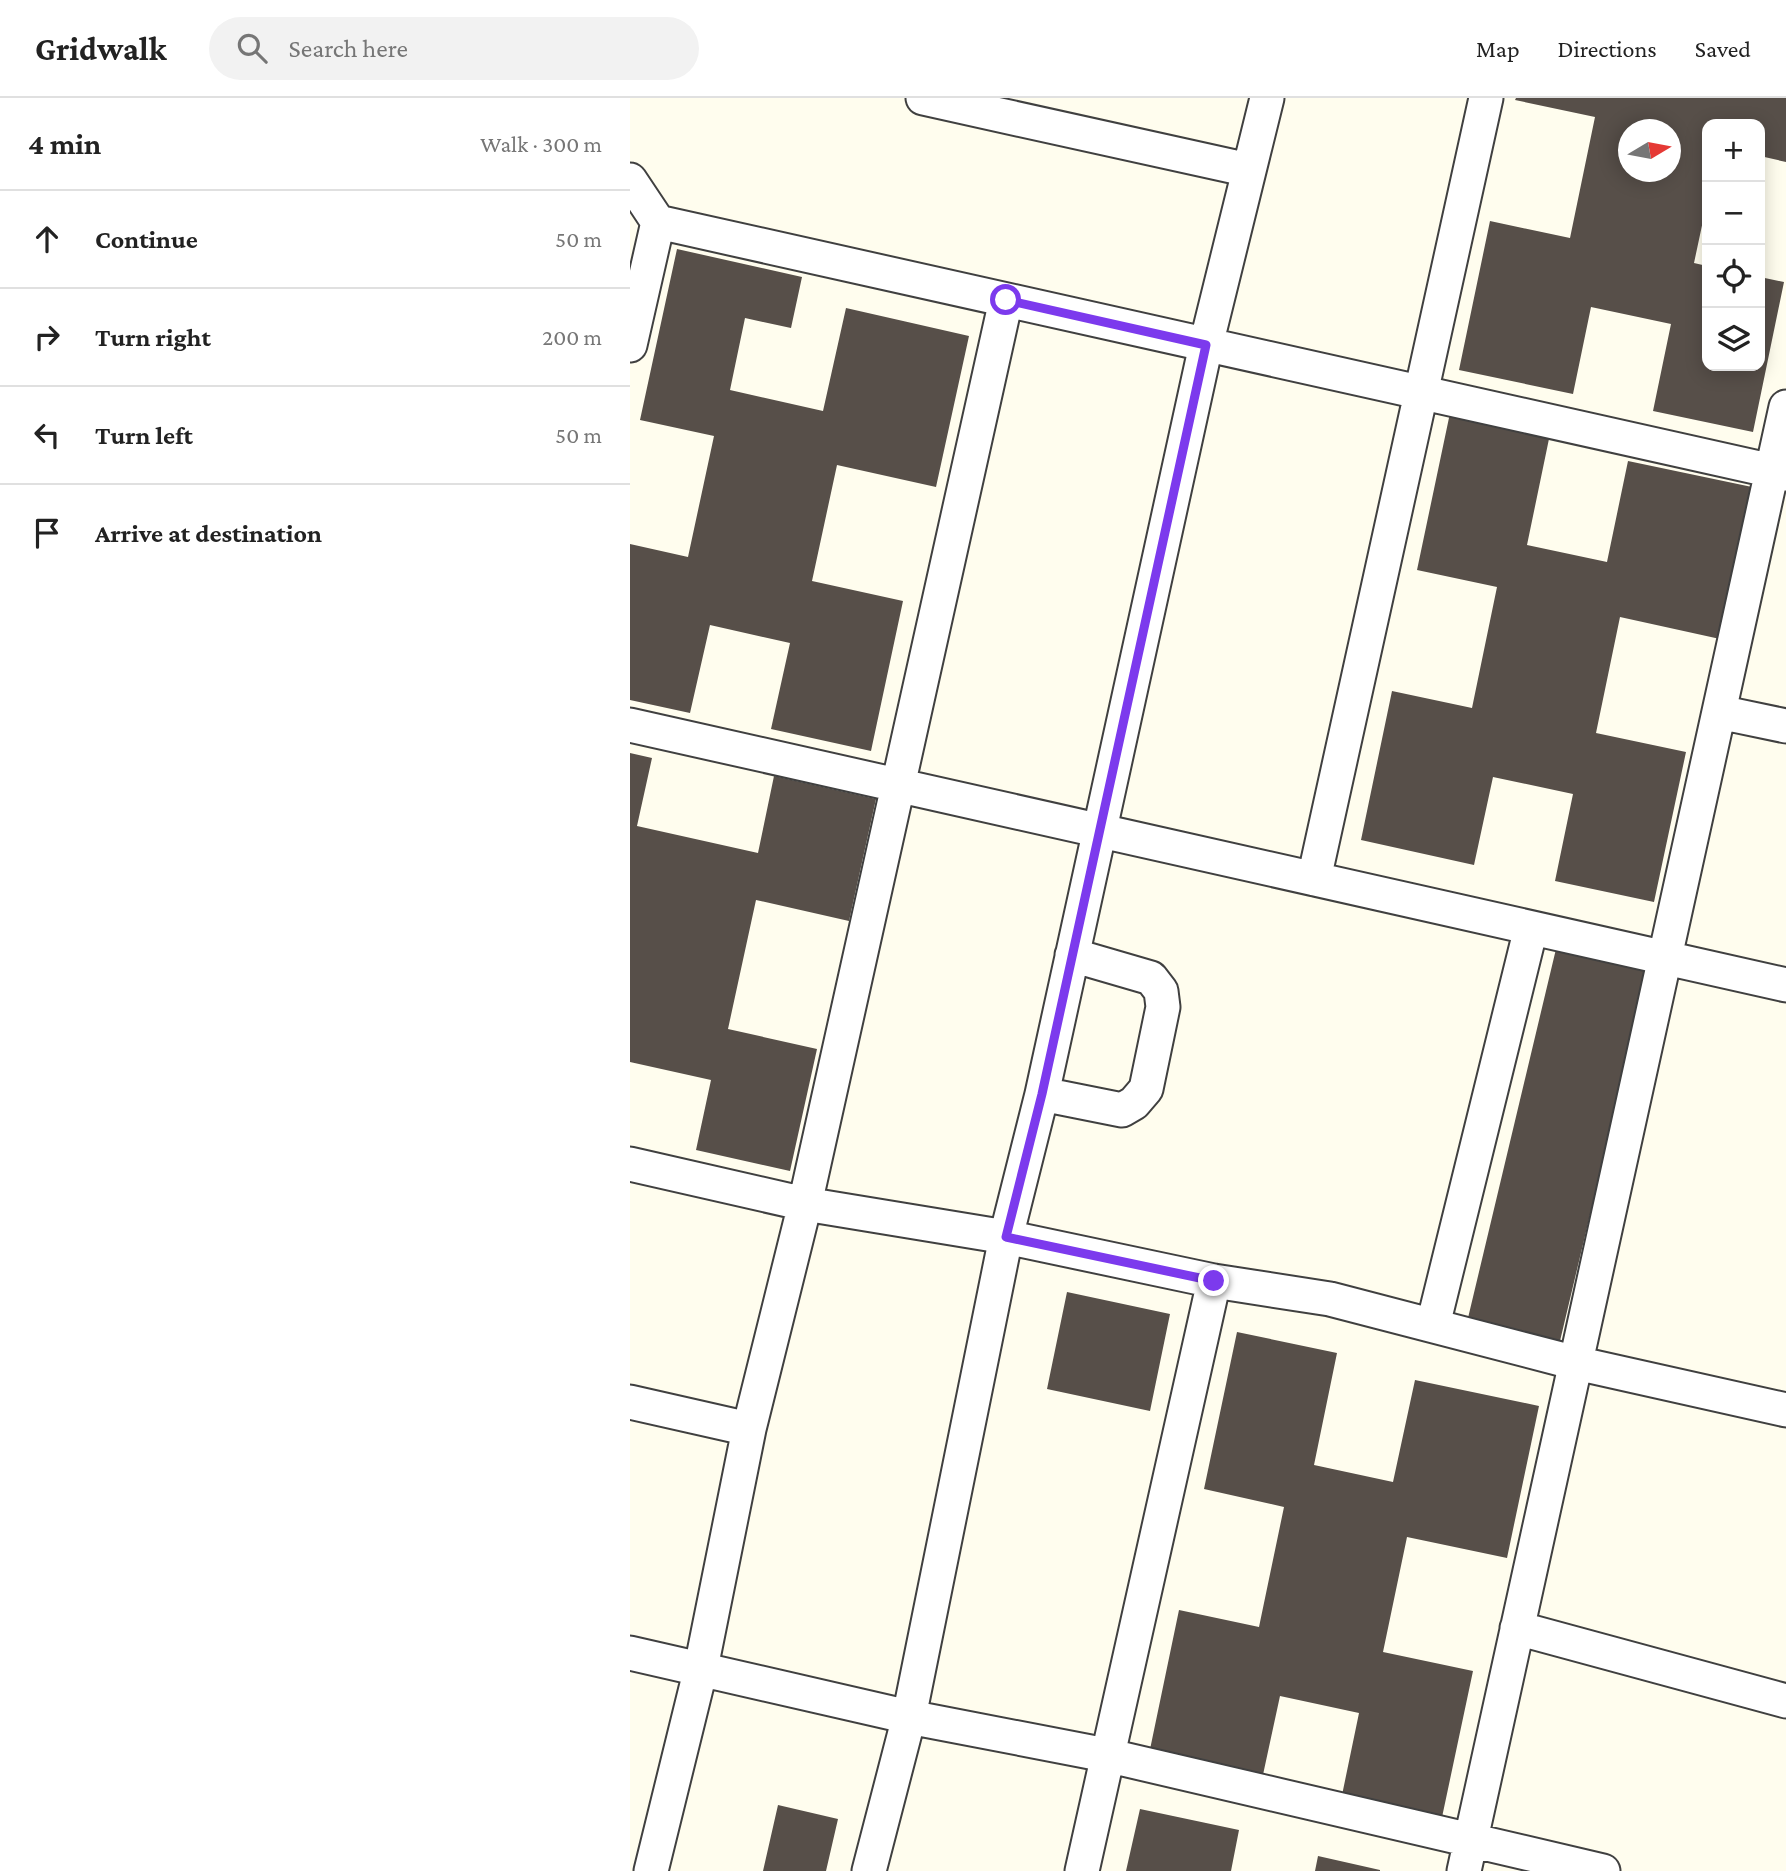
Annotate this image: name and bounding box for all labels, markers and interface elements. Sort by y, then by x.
search box [209,17,699,80]
icon: search [233,29,271,67]
text: Gridwalk [35,30,167,67]
text: Search here [289,34,408,63]
text: Map [1476,35,1520,62]
text: Directions [1558,35,1657,62]
text: Saved [1695,35,1751,62]
north arrow [1618,119,1681,182]
map controls [1702,119,1765,371]
button: + [1702,119,1765,182]
text: 4 min [28,127,101,160]
text: Walk · 300 m [480,131,602,157]
button: − [1702,182,1765,245]
icon: ahead [28,220,66,258]
text: Continue [95,225,198,254]
text: 50 m [555,226,602,252]
button: locate [1702,245,1765,308]
route start [990,284,1021,315]
button: layers [1702,308,1765,371]
icon: right [28,318,66,356]
text: Turn right [95,323,211,352]
text: 200 m [542,324,602,350]
icon: left [28,416,66,454]
text: Turn left [95,421,193,450]
text: 50 m [555,422,602,448]
icon: arrive [28,514,66,552]
text: Arrive at destination [95,519,322,548]
route end [1198,1265,1229,1296]

